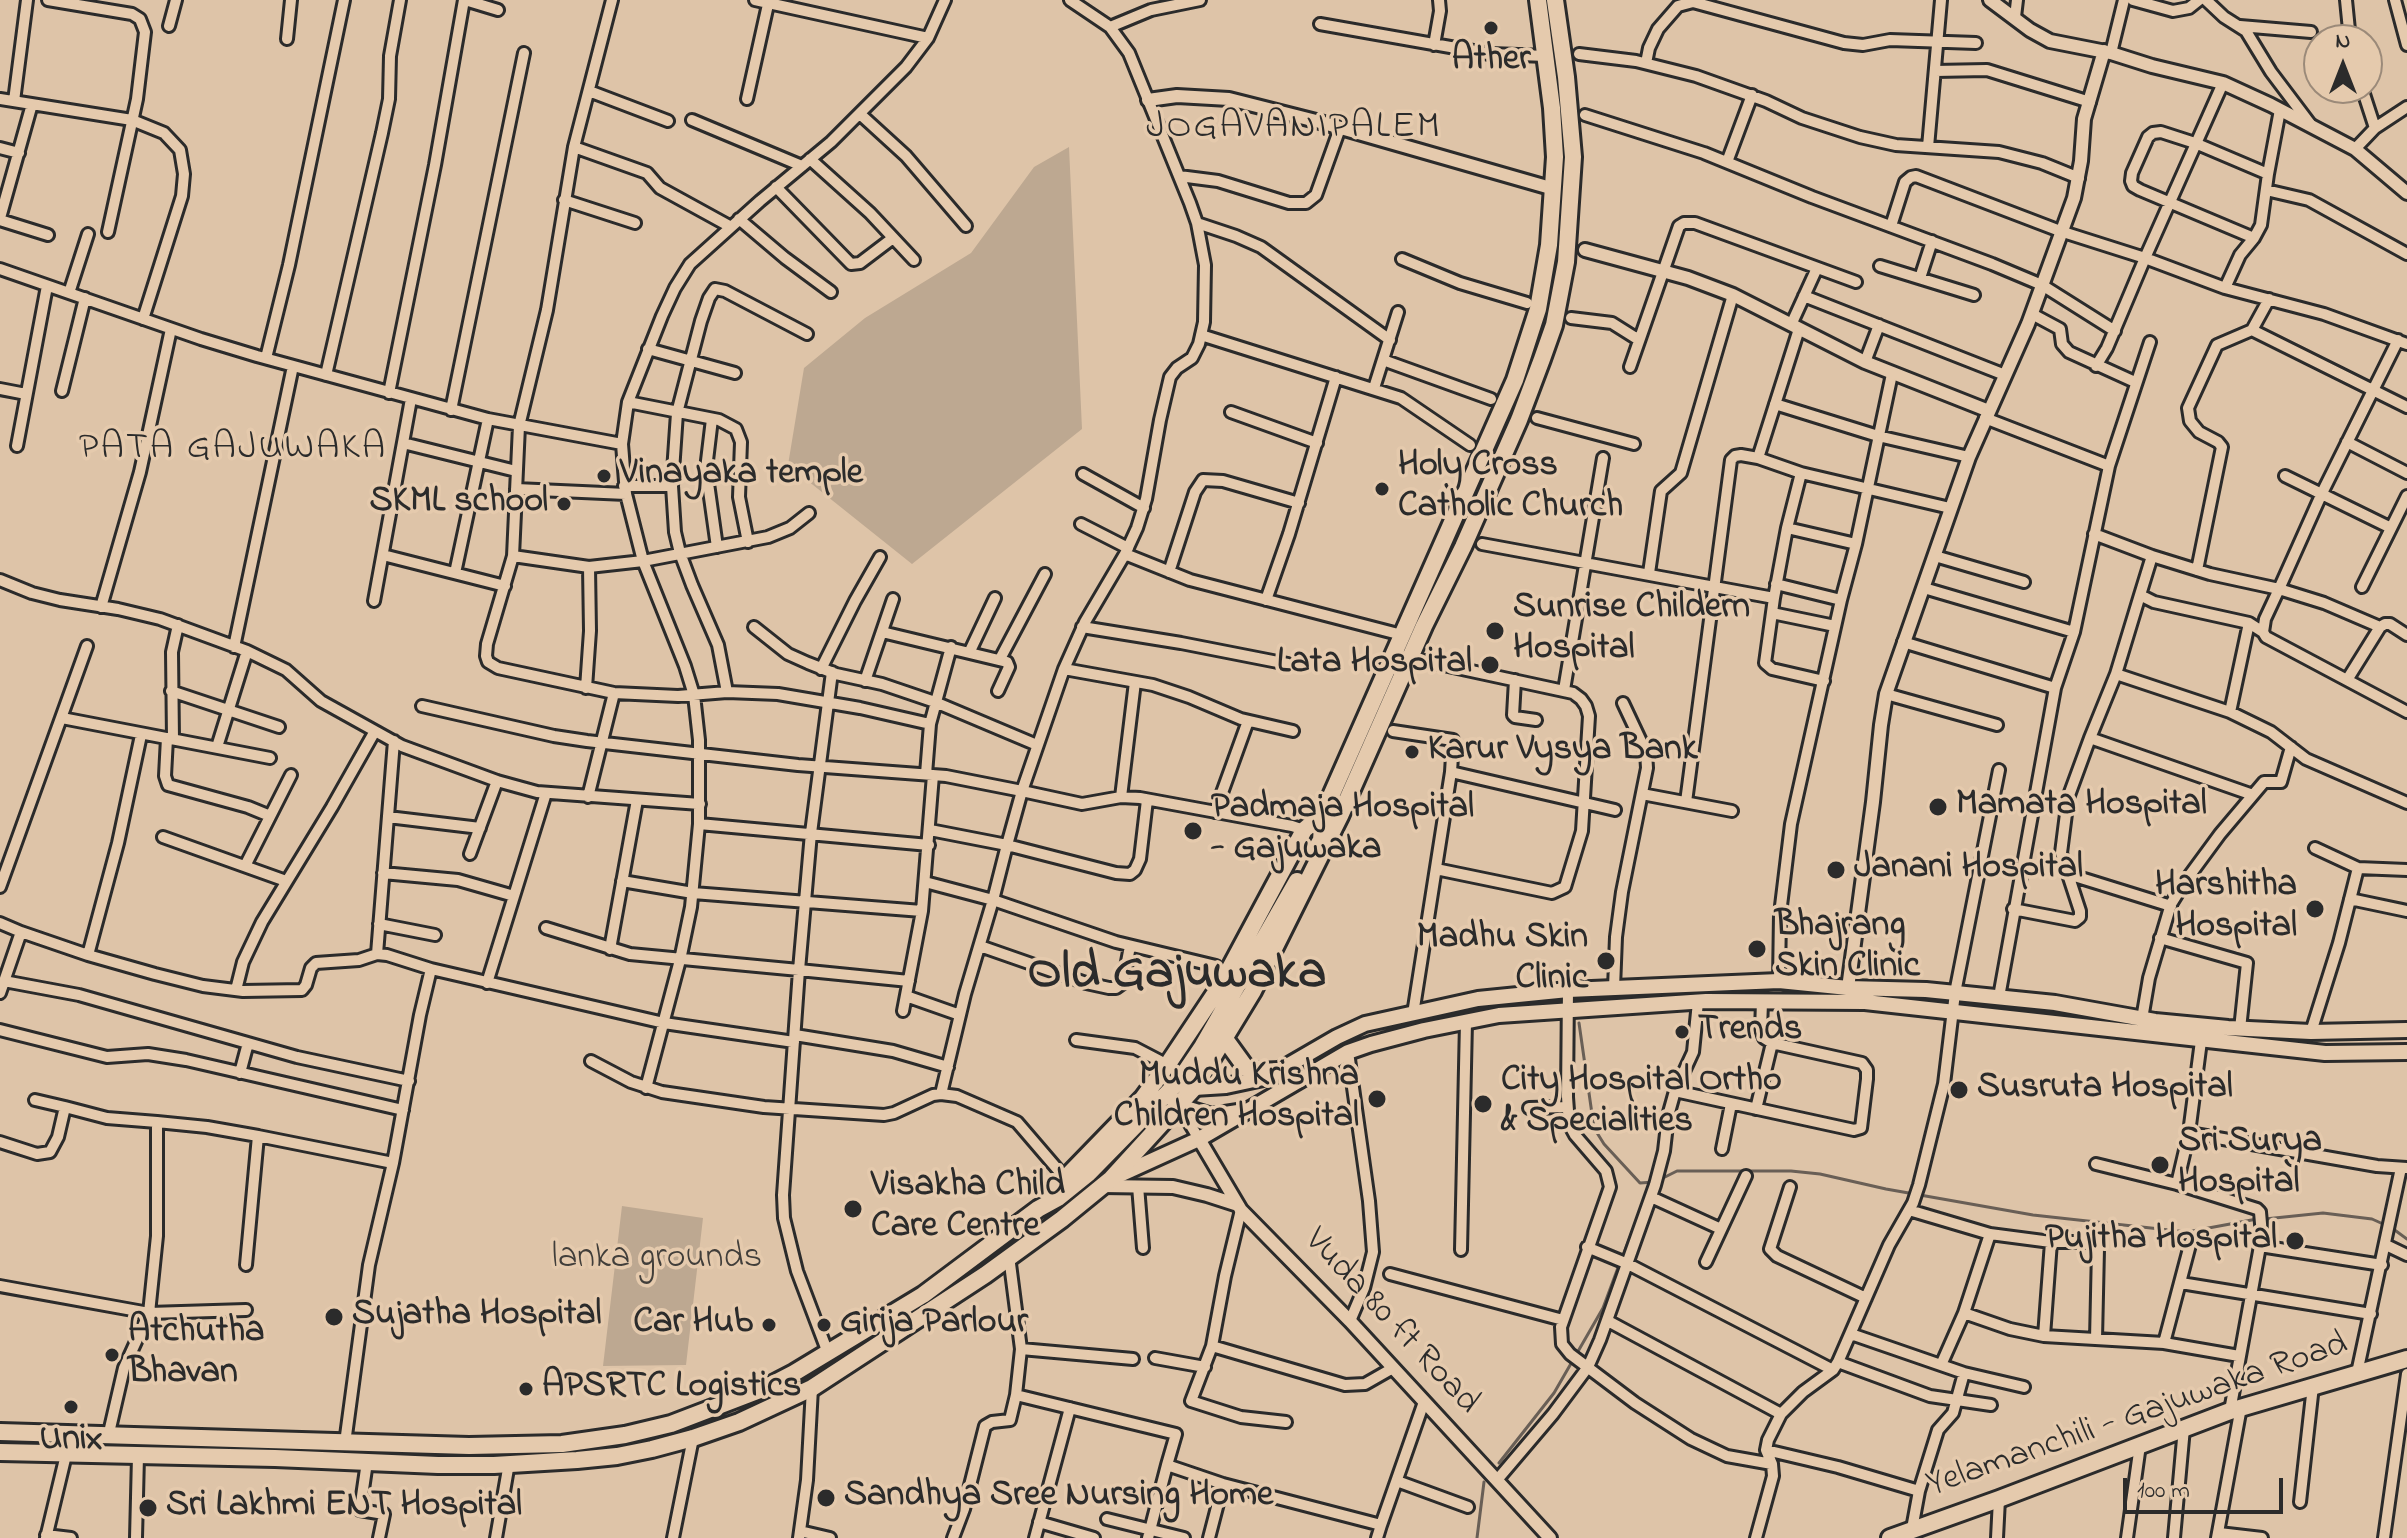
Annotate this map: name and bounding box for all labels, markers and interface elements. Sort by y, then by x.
marker: Ather [1482,19,1500,37]
north arrow [2303,24,2383,104]
text: N [2336,26,2350,58]
place label: Ather [1452,40,1530,84]
district label: JOGAVANIPALEM [1146,107,1442,153]
district label: PATA GAJUWAKA [79,428,387,474]
place label: Holy Cross Catholic Church [1398,446,1623,531]
place label: Vinayaka temple [620,454,863,498]
marker: Vinayaka temple [595,467,613,485]
marker: Holy Cross Catholic Church [1373,480,1391,498]
place label: SKML school [369,482,548,526]
marker: SKML school [555,495,573,513]
place label: Sunrise Childern Hospital [1513,588,1750,673]
marker: Sunrise Childern Hospital [1484,620,1506,642]
place label: Lata Hospital [1277,643,1472,687]
marker: Lata Hospital [1479,654,1501,676]
place label: Karur Vysya Bank [1428,730,1698,774]
marker: Karur Vysya Bank [1403,743,1421,761]
place label: Mamata Hospital [1956,785,2207,829]
place label: Padmaja Hospital - Gajuwaka [1211,788,1474,873]
marker: Mamata Hospital [1927,796,1949,818]
marker: Padmaja Hospital - Gajuwaka [1182,820,1204,842]
place label: Janani Hospital [1854,848,2083,892]
marker: Janani Hospital [1825,859,1847,881]
place label: Harshitha Hospital [2155,866,2297,951]
marker: Harshitha Hospital [2304,898,2326,920]
place label: Bhajrang Skin Clinic [1775,906,1920,991]
place label: Madhu Skin Clinic [1417,918,1588,1003]
marker: Bhajrang Skin Clinic [1746,938,1768,960]
district label: Old Gajuwaka [1028,946,1326,1008]
marker: Madhu Skin Clinic [1595,950,1617,972]
place label: Trends [1698,1010,1802,1054]
marker: Trends [1673,1023,1691,1041]
place label: Muddu Krishna Children Hospital [1114,1056,1359,1141]
place label: City Hospital Ortho & Specialities [1501,1061,1782,1146]
place label: Susruta Hospital [1977,1068,2233,1112]
marker: Susruta Hospital [1948,1079,1970,1101]
marker: Muddu Krishna Children Hospital [1366,1088,1388,1110]
marker: City Hospital Ortho & Specialities [1472,1093,1494,1115]
place label: Sri Surya Hospital [2178,1122,2322,1207]
marker: Sri Surya Hospital [2149,1154,2171,1176]
place label: Visakha Child Care Centre [871,1166,1065,1251]
marker: Visakha Child Care Centre [842,1198,864,1220]
place label: Pujitha Hospital [2045,1219,2277,1263]
street label: Vuda 80 ft Road [1293,1221,1487,1425]
marker: Pujitha Hospital [2284,1230,2306,1252]
park label: lanka grounds [552,1238,762,1282]
place label: Sujatha Hospital [352,1295,601,1339]
place label: Car Hub [633,1303,753,1347]
place label: Girija Parlour [840,1303,1028,1347]
marker: Sujatha Hospital [323,1306,345,1328]
place label: Atchutha Bhavan [128,1312,264,1397]
marker: Car Hub [760,1316,778,1334]
marker: Girija Parlour [815,1316,833,1334]
street label: Yelamanchili - Gajuwaka Road [1922,1325,2354,1509]
marker: Atchutha Bhavan [103,1346,121,1364]
place label: APSRTC Logistics [542,1367,801,1411]
marker: APSRTC Logistics [517,1380,535,1398]
marker: Unix [62,1398,80,1416]
place label: Unix [39,1420,103,1464]
scale bar [2127,1462,2287,1512]
text: 100 m [2137,1474,2190,1509]
place label: Sandhya Sree Nursing Home [844,1476,1273,1520]
place label: Sri Lakhmi ENT Hospital [166,1486,522,1530]
marker: Sandhya Sree Nursing Home [815,1487,837,1509]
marker: Sri Lakhmi ENT Hospital [137,1497,159,1519]

